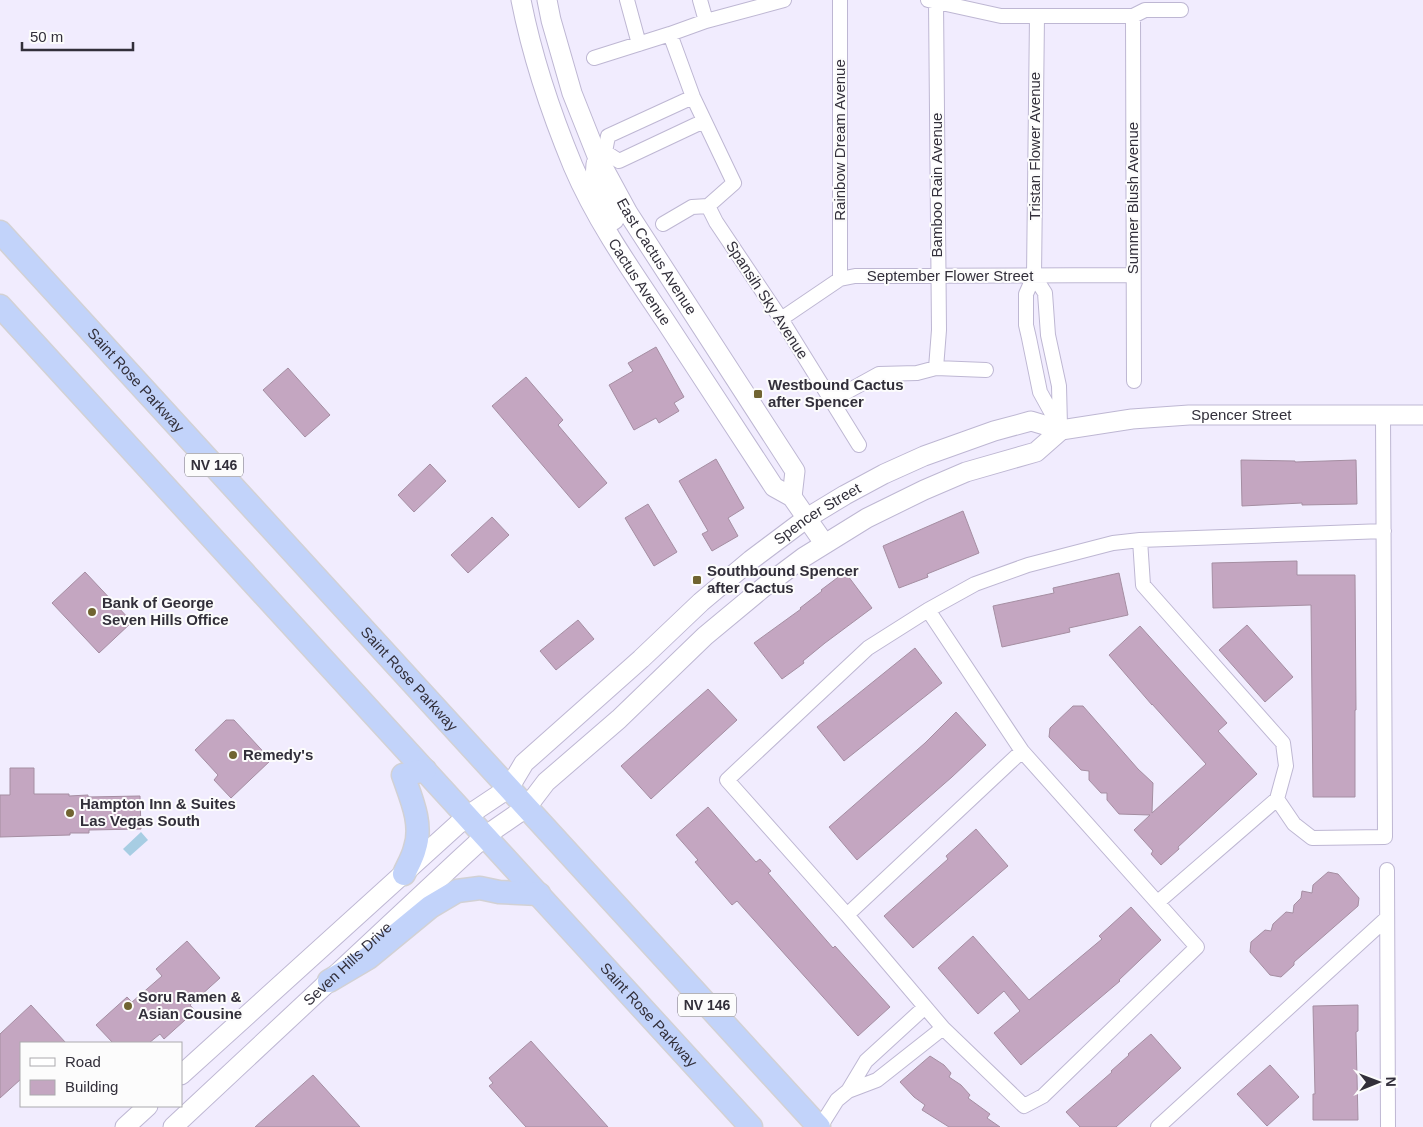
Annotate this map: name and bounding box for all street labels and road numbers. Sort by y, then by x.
street label: Rainbow Dream Avenue [831,59,848,221]
street label: Tristan Flower Avenue [1026,72,1043,220]
street label: Bamboo Rain Avenue [928,113,945,257]
street label: Summer Blush Avenue [1124,122,1141,274]
street label: East Cactus Avenue [613,195,701,319]
street label: Cactus Avenue [605,234,675,328]
street label: Spansih Sky Avenue [723,238,812,362]
street label: September Flower Street [867,267,1034,284]
street label: Saint Rose Parkway [84,324,188,436]
street label: Spencer Street [1191,406,1292,423]
road number: NV 146 [185,454,243,476]
street label: Spencer Street [770,479,864,548]
street label: Saint Rose Parkway [358,623,462,735]
street label: Seven Hills Drive [300,918,395,1009]
street label: Saint Rose Parkway [597,959,701,1071]
road number: NV 146 [678,994,736,1016]

